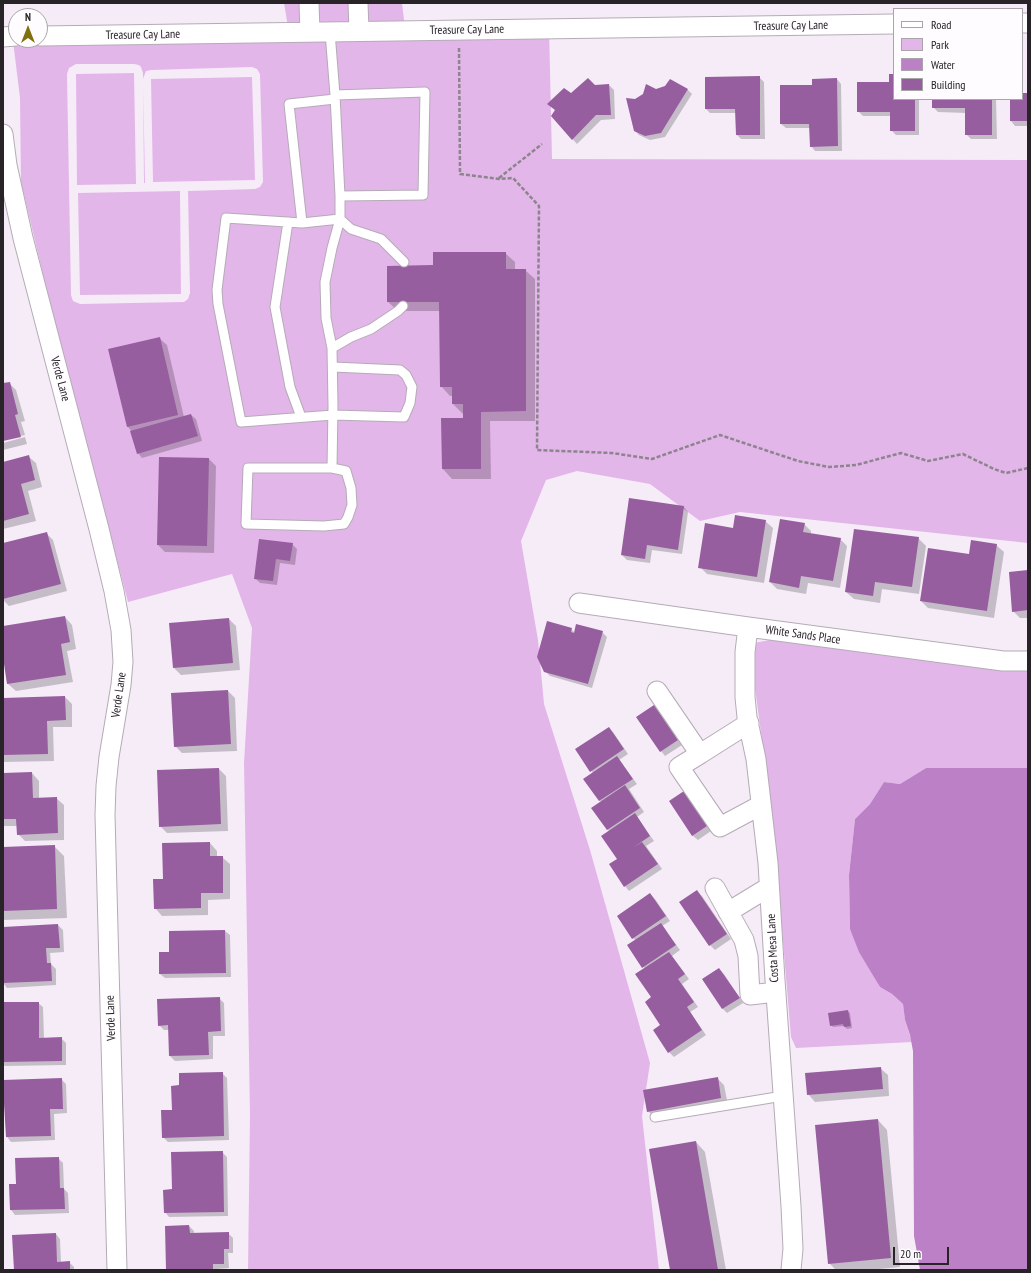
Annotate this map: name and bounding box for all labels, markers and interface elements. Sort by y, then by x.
north arrow [8,8,48,48]
legend [893,8,1023,100]
text: N [25,10,31,24]
text: Road [931,17,951,32]
street label: Treasure Cay Lane [754,18,828,34]
street label: Treasure Cay Lane [430,22,504,38]
street label: Treasure Cay Lane [106,27,180,43]
text: Park [931,37,949,52]
text: Water [931,57,955,72]
text: Building [931,77,966,92]
street label: Verde Lane [47,355,73,403]
street label: White Sands Place [765,623,841,647]
street label: Verde Lane [109,671,129,719]
street label: Costa Mesa Lane [764,913,782,983]
street label: Verde Lane [103,995,119,1041]
scale bar [895,1239,951,1265]
text: 20 m [900,1246,921,1261]

